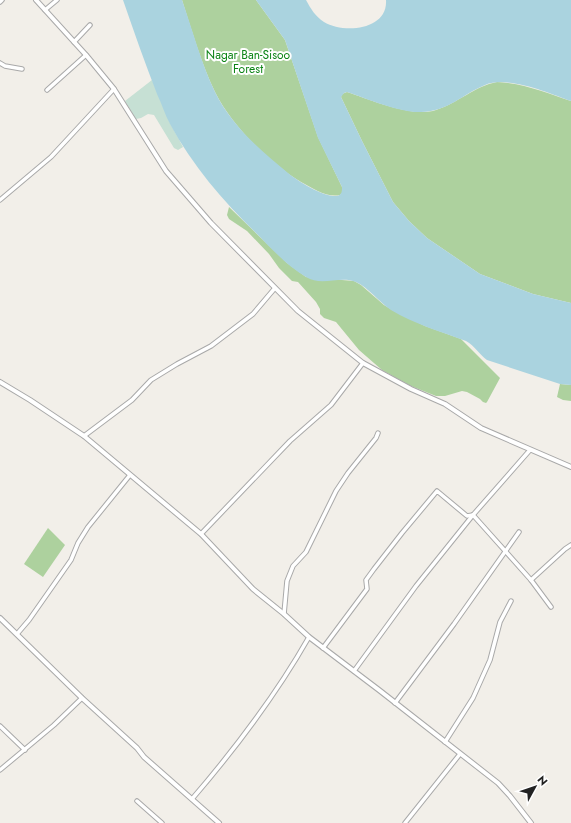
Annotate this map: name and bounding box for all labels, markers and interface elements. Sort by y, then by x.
park label: Nagar Ban-Sisoo Forest [206,46,291,78]
north arrow [515,767,555,807]
text: N [534,772,552,789]

